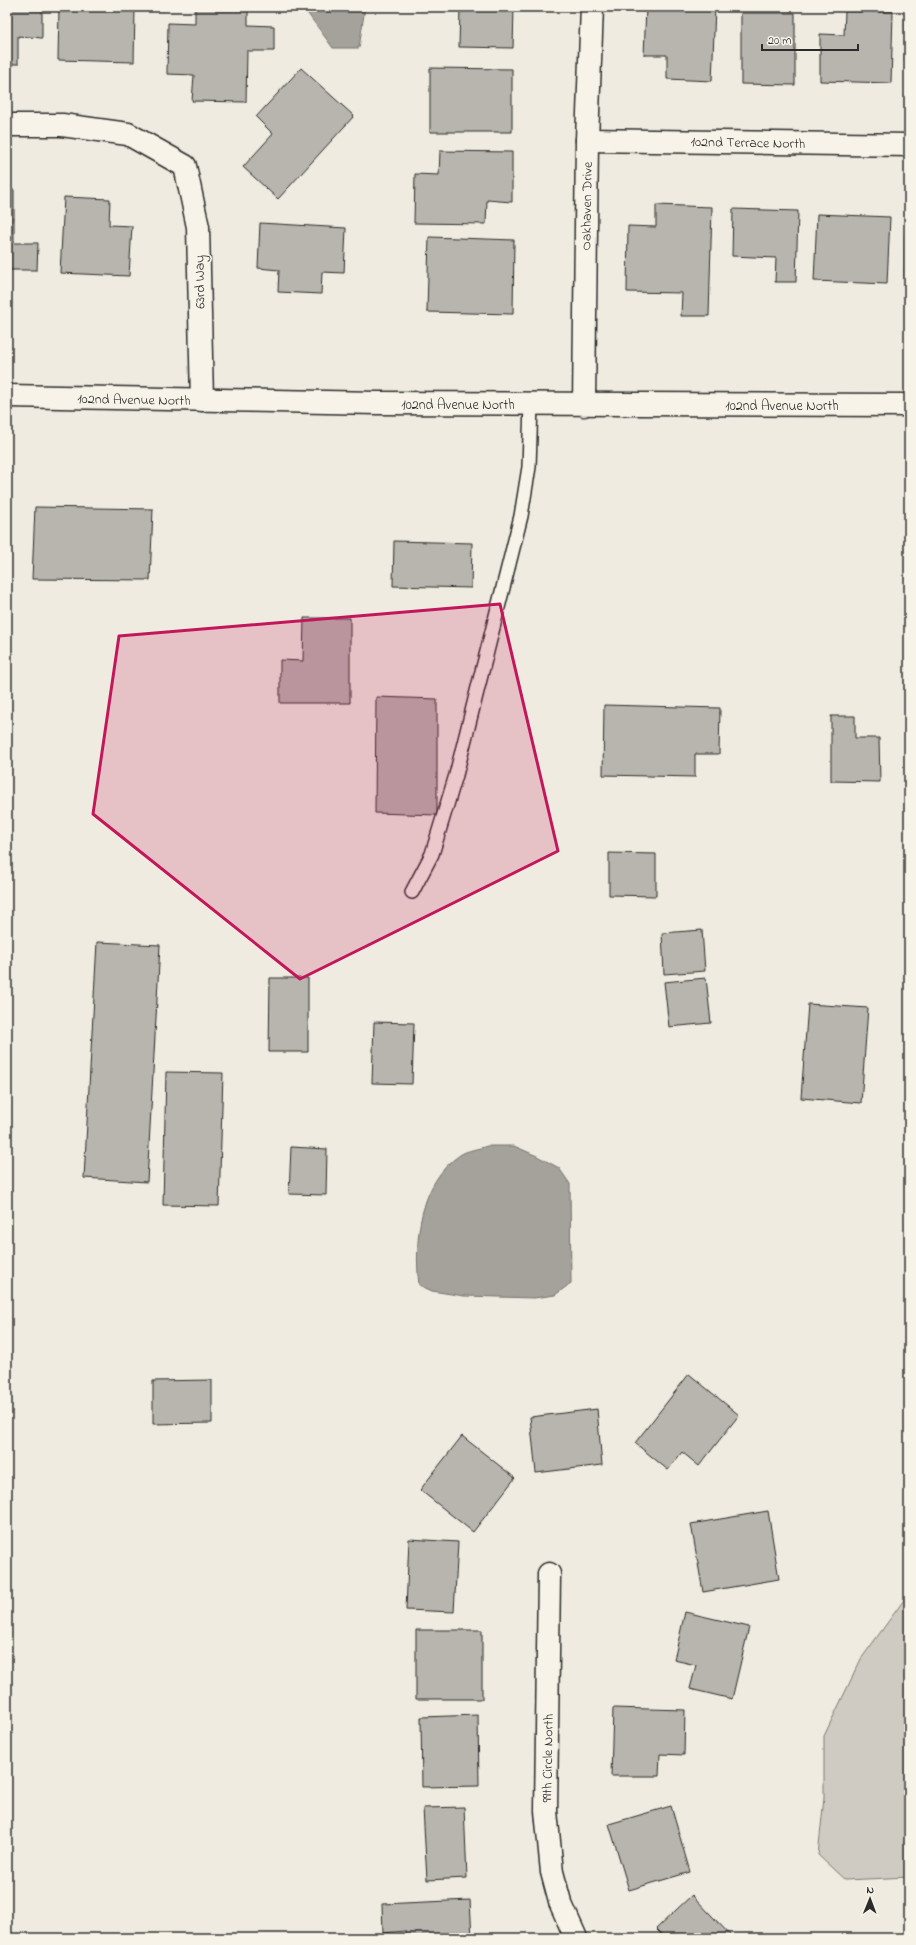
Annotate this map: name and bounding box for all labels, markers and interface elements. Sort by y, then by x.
scale bar [762,26,858,52]
text: 20 m [768,32,791,50]
street label: 102nd Terrace North [690,132,805,155]
street label: Oakhaven Drive [576,161,599,251]
street label: 63rd Way [190,255,212,309]
street label: 102nd Avenue North [77,389,191,412]
street label: 102nd Avenue North [401,395,515,416]
street label: 102nd Avenue North [725,396,839,417]
street label: 99th Circle North [537,1714,560,1802]
north arrow [850,1879,890,1919]
text: N [866,1882,874,1898]

